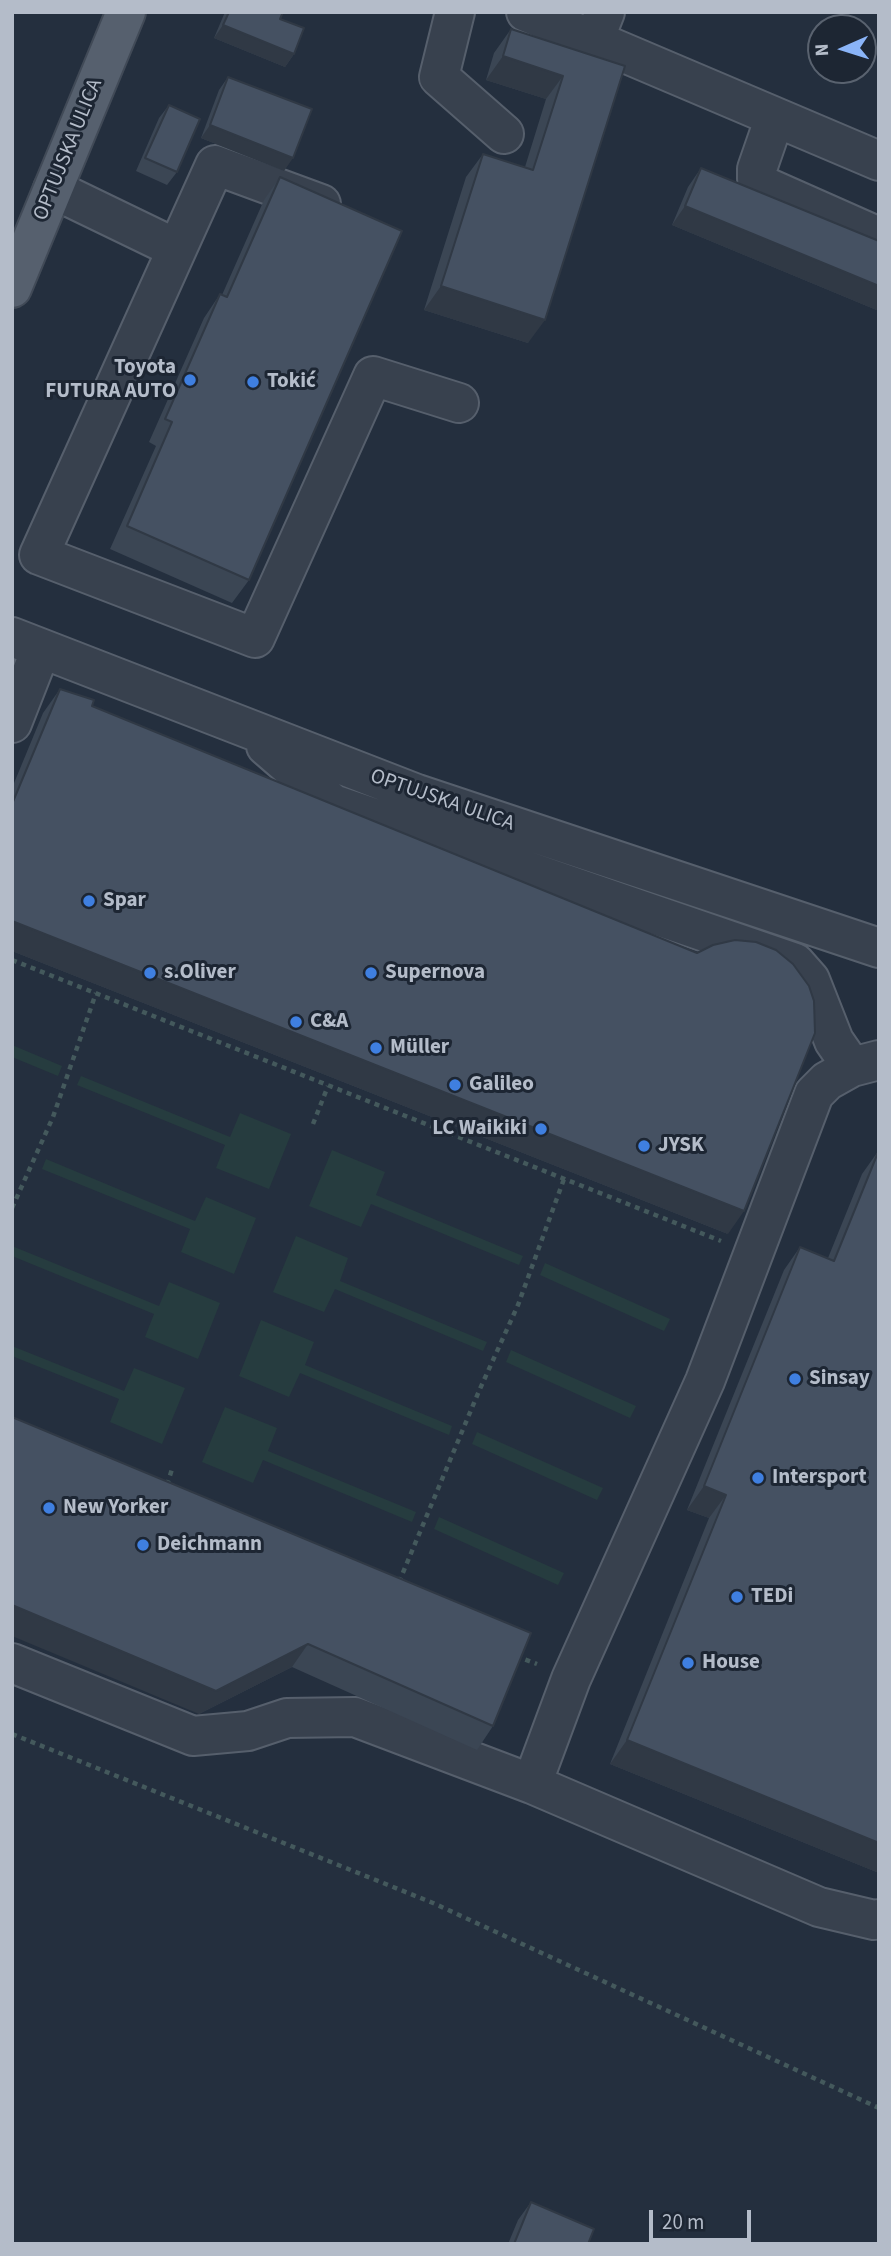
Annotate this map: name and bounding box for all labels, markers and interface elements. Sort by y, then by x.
north arrow [807,14,877,84]
text: N [809,43,836,57]
street label: OPTUJSKA ULICA [29,75,109,225]
place label: Toyota FUTURA AUTO [45,355,176,405]
place label: Tokić [267,369,316,395]
marker: Toyota FUTURA AUTO [182,372,198,388]
marker: Tokić [245,374,261,390]
street label: OPTUJSKA ULICA [367,765,517,837]
place label: Spar [103,888,146,914]
marker: Spar [81,893,97,909]
place label: s.Oliver [164,960,236,986]
place label: Supernova [385,960,485,986]
marker: s.Oliver [142,965,158,981]
marker: Supernova [363,965,379,981]
place label: C&A [310,1009,348,1035]
marker: C&A [288,1014,304,1030]
place label: Müller [390,1035,449,1061]
marker: Müller [368,1040,384,1056]
place label: Galileo [469,1072,534,1098]
marker: Galileo [447,1077,463,1093]
place label: LC Waikiki [432,1116,527,1142]
marker: LC Waikiki [533,1121,549,1137]
place label: JYSK [658,1133,704,1159]
marker: JYSK [636,1138,652,1154]
place label: Sinsay [809,1366,870,1392]
marker: Sinsay [787,1371,803,1387]
place label: Intersport [772,1465,866,1491]
marker: Intersport [750,1470,766,1486]
place label: New Yorker [63,1495,168,1521]
marker: New Yorker [41,1500,57,1516]
place label: Deichmann [157,1532,262,1558]
marker: Deichmann [135,1537,151,1553]
place label: TEDi [751,1584,793,1610]
marker: TEDi [729,1589,745,1605]
place label: House [702,1650,760,1676]
marker: House [680,1655,696,1671]
scale bar [653,2196,754,2240]
text: 20 m [662,2207,704,2237]

